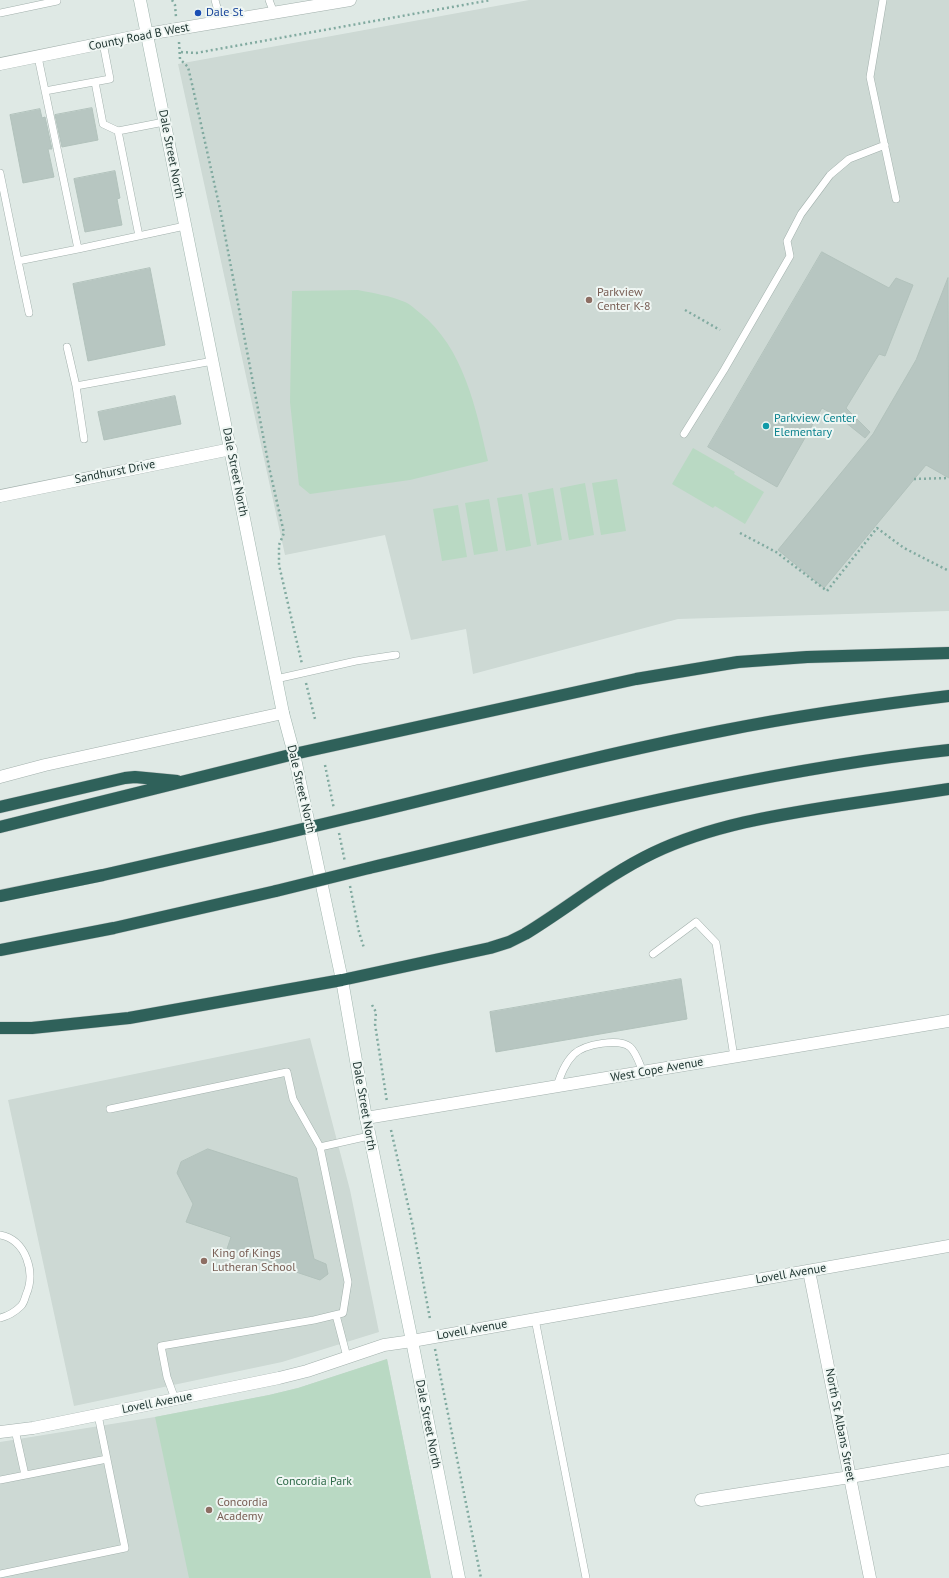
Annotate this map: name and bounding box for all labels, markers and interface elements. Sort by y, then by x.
place label: Dale St [206,6,243,20]
marker: Dale St [193,8,203,18]
street label: County Road B West [87,20,191,54]
street label: Dale Street North [155,108,187,200]
place label: Parkview Center K-8 [597,286,651,314]
marker: Parkview Center K-8 [584,295,594,305]
place label: Parkview Center Elementary [774,412,856,440]
marker: Parkview Center Elementary [761,421,771,431]
street label: Dale Street North [219,426,251,518]
street label: Sandhurst Drive [74,457,156,487]
street label: Dale Street North [284,744,318,834]
street label: West Cope Avenue [609,1055,705,1085]
street label: Dale Street North [349,1060,379,1152]
place label: King of Kings Lutheran School [212,1247,296,1275]
marker: King of Kings Lutheran School [199,1256,209,1266]
street label: Lovell Avenue [755,1261,827,1287]
street label: Lovell Avenue [436,1317,508,1343]
street label: North St Albans Street [822,1367,858,1483]
street label: Dale Street North [412,1378,444,1470]
street label: Lovell Avenue [121,1389,193,1417]
park label: Concordia Park [276,1475,352,1489]
place label: Concordia Academy [217,1496,268,1524]
marker: Concordia Academy [204,1505,214,1515]

